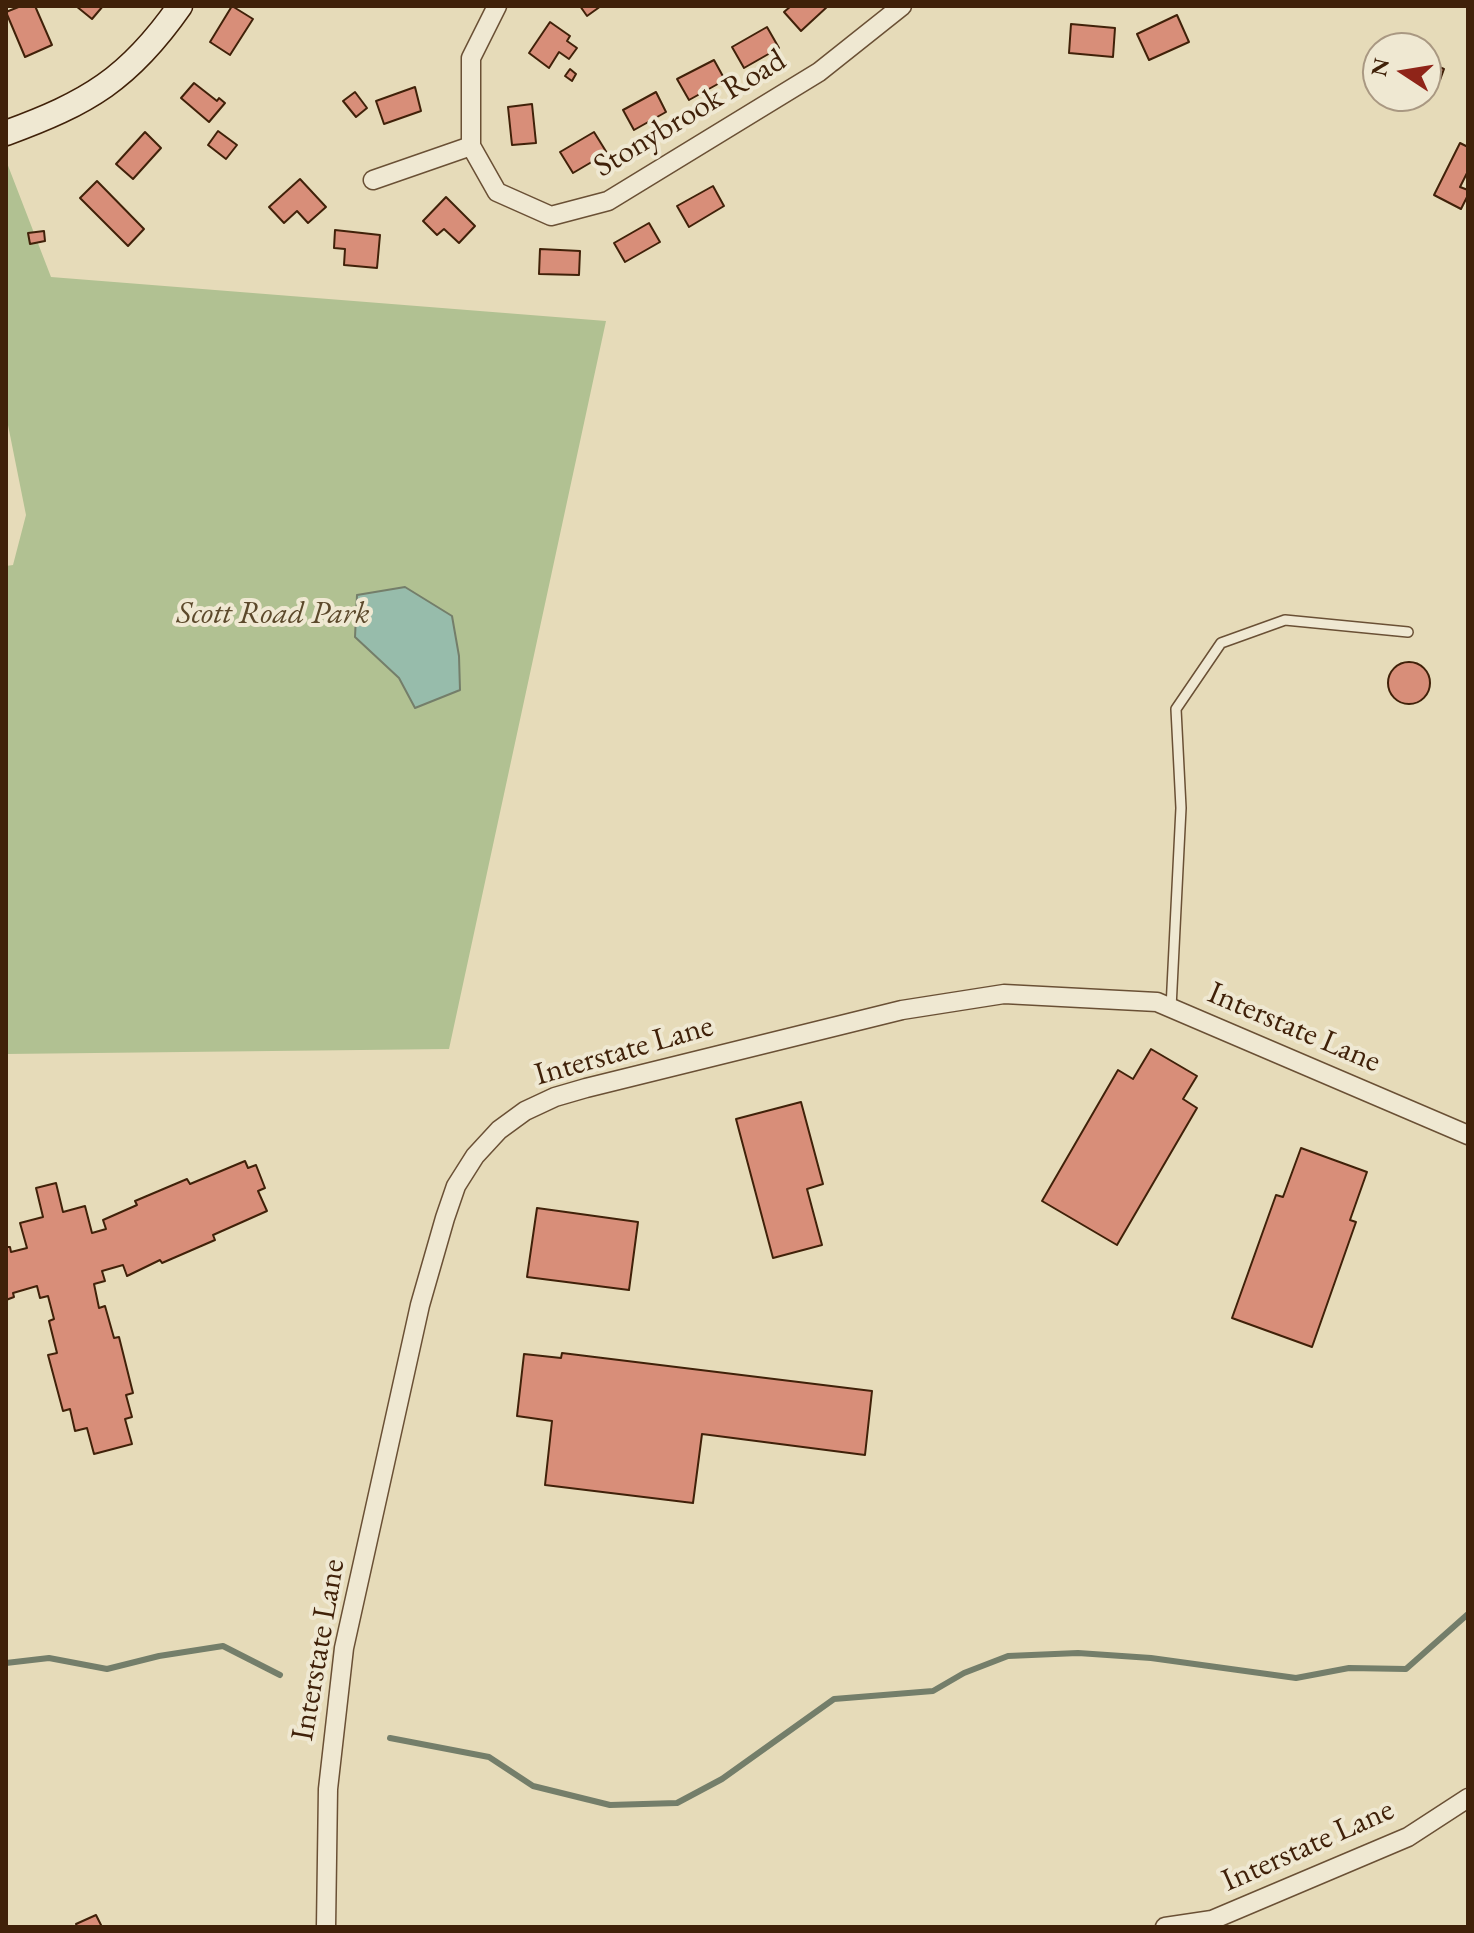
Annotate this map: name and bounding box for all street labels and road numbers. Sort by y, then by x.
street label: Stonybrook Road [587,42,793,186]
street label: Interstate Lane [1202,974,1386,1082]
street label: Interstate Lane [530,1007,718,1095]
street label: Interstate Lane [284,1556,354,1744]
street label: Interstate Lane [1216,1791,1400,1901]

